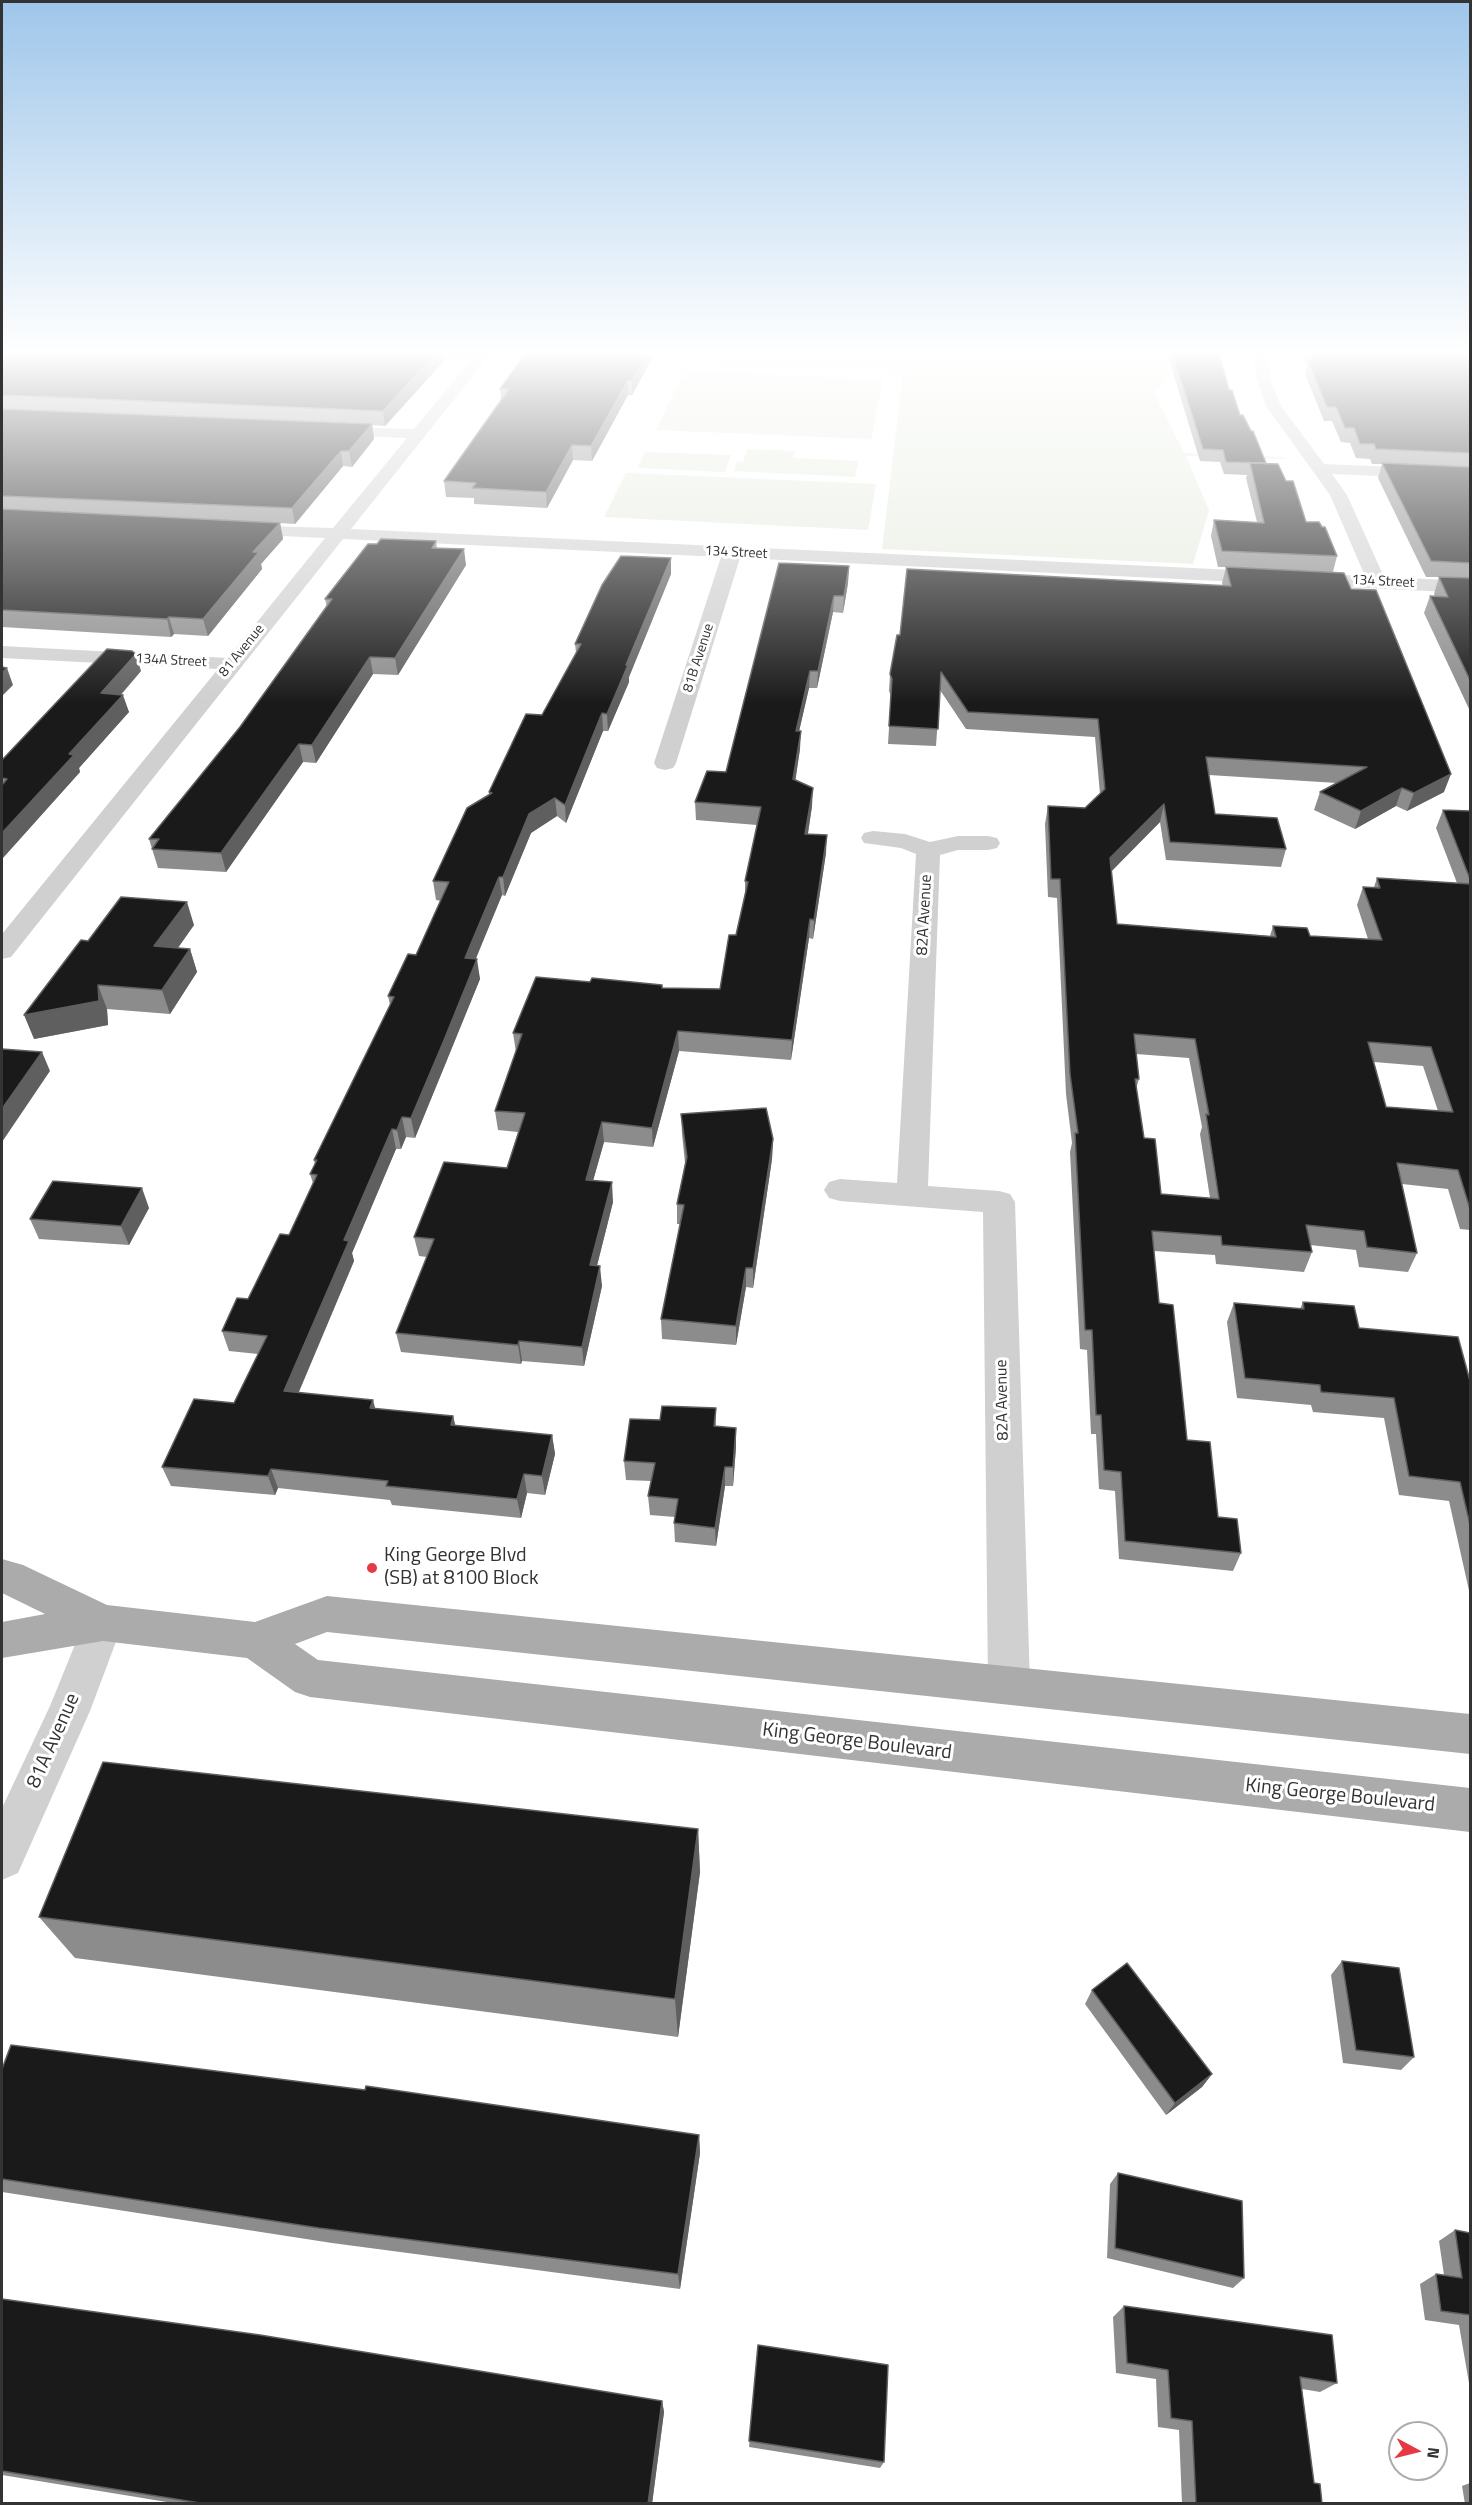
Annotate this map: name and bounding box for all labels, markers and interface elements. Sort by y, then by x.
street label: 134 Street [704,543,768,563]
street label: 134 Street [1351,572,1415,592]
street label: 81 Avenue [216,621,268,681]
street label: 81B Avenue [680,622,718,694]
street label: 134A Street [135,651,207,671]
street label: 82A Avenue [913,874,937,956]
street label: 82A Avenue [993,1359,1013,1441]
place label: King George Blvd (SB) at 8100 Block [384,1544,539,1591]
marker: King George Blvd (SB) at 8100 Block [365,1561,379,1575]
street label: 81A Avenue [22,1690,86,1792]
street label: King George Boulevard [761,1718,953,1766]
street label: King George Boulevard [1244,1774,1436,1818]
north arrow [1388,2421,1448,2481]
text: N [1421,2446,1446,2460]

